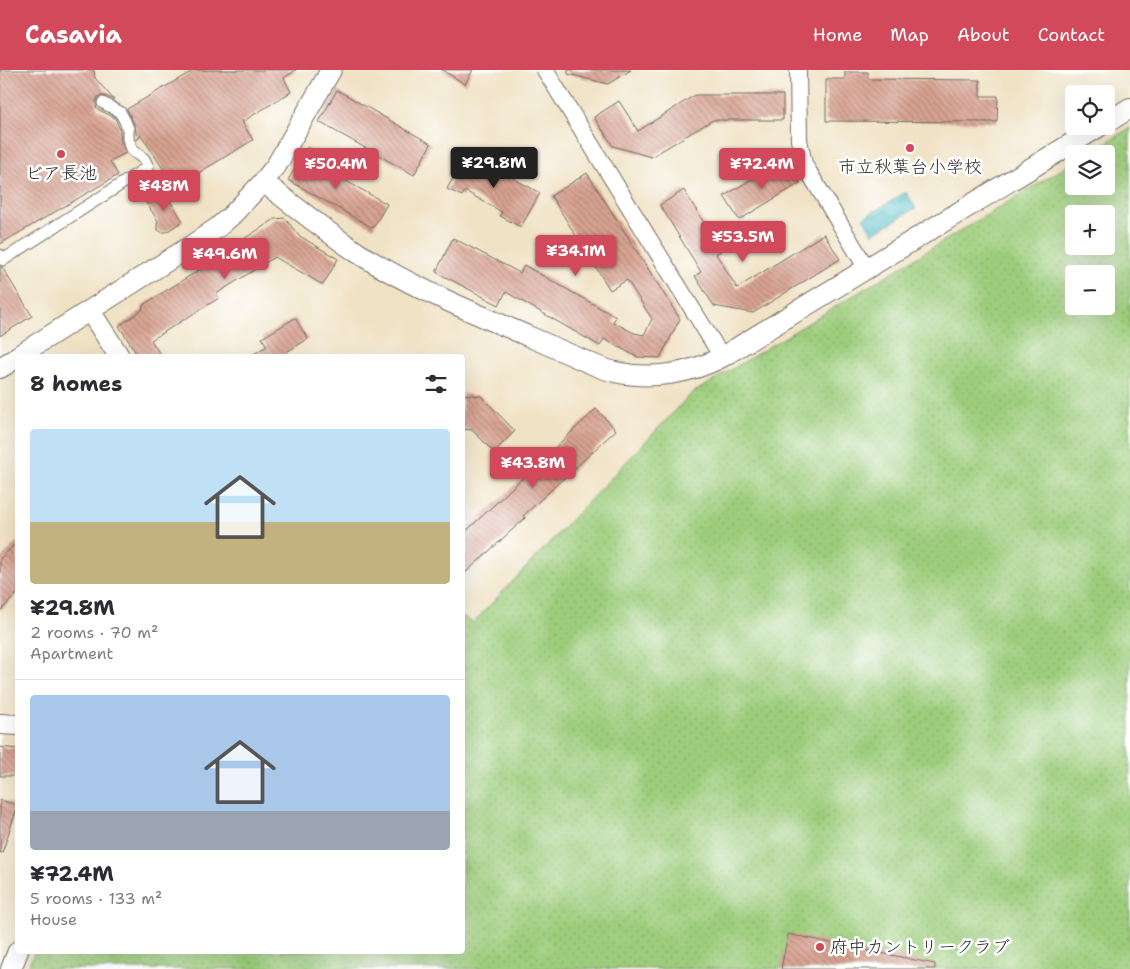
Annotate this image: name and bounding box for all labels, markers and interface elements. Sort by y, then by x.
text: Casavia [25,19,122,51]
text: Home [813,23,862,47]
text: Map [890,23,929,47]
text: About [957,23,1010,47]
text: Contact [1038,23,1105,47]
map controls [1065,85,1115,315]
button: locate [1065,85,1115,135]
marker: 市立秋葉台小学校 [904,142,916,154]
button: layers [1065,145,1115,195]
pin: ¥29.8M [453,146,535,189]
marker: ビア長池 [55,148,67,160]
pin: ¥50.4M [295,148,377,190]
pin: ¥72.4M [721,148,803,190]
text: ¥29.8M [462,152,526,173]
text: ¥50.4M [305,153,367,174]
text: ¥72.4M [730,153,794,174]
place label: 市立秋葉台小学校 [838,155,982,179]
place label: ビア長池 [25,161,97,185]
pin: ¥48M [134,170,194,212]
text: ¥48M [139,175,189,196]
button: + [1065,205,1115,255]
pin: ¥53.5M [702,220,784,263]
text: ¥53.5M [712,226,774,247]
pin: ¥34.1M [535,234,617,277]
pin: ¥49.6M [184,238,266,280]
text: ¥34.1M [546,240,606,261]
text: ¥49.6M [193,243,257,264]
button: − [1065,265,1115,315]
text: 8 homes [30,370,122,398]
icon: filters [422,370,450,398]
pin: ¥43.8M [492,446,574,489]
text: ¥43.8M [501,452,565,473]
icon: home [195,462,285,552]
text: ¥29.8M [30,594,115,622]
text: 2 rooms · 70 m² [30,622,158,643]
text: Apartment [30,643,113,664]
icon: home [195,727,285,817]
text: ¥72.4M [30,860,114,888]
text: 5 rooms · 133 m² [30,888,162,909]
text: House [30,909,77,930]
place label: 府中カントリークラブ [830,935,1010,959]
marker: 府中カントリークラブ [814,941,826,953]

